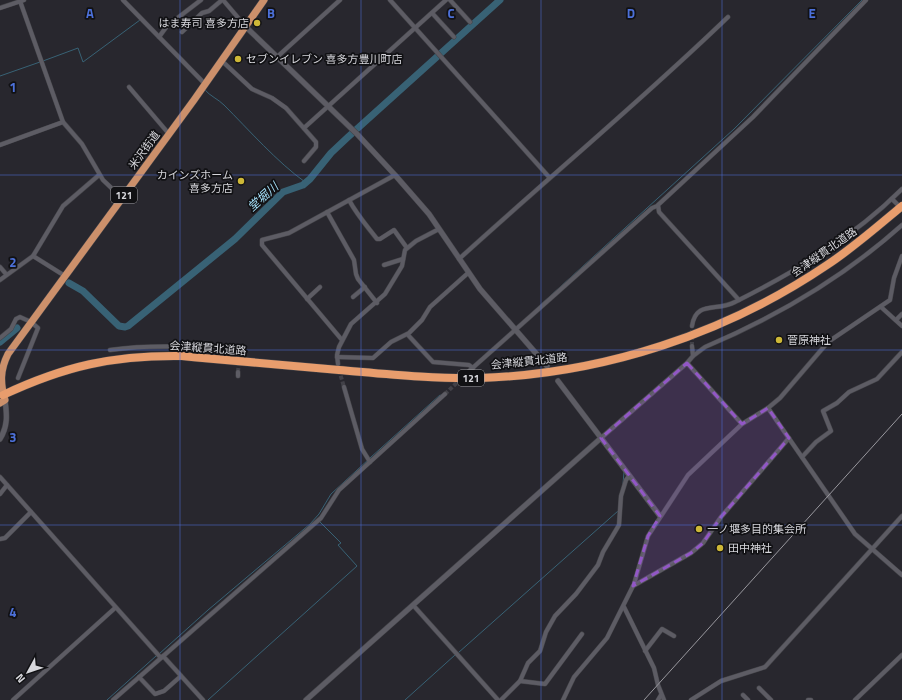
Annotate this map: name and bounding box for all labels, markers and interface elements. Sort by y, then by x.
text: A [86,3,94,23]
text: B [267,3,275,23]
text: C [447,3,455,23]
text: D [627,3,635,23]
text: E [808,3,816,23]
place label: はま寿司 喜多方店 [159,15,249,31]
marker: はま寿司 喜多方店 [252,18,262,28]
place label: セブンイレブン 喜多方豊川町店 [246,51,402,67]
marker: セブンイレブン 喜多方豊川町店 [233,54,243,64]
text: 1 [9,77,17,97]
street label: 米沢街道 [125,127,163,173]
place label: カインズホーム 喜多方店 [157,167,233,196]
marker: カインズホーム 喜多方店 [236,176,246,186]
water label: 堂堀川 [243,176,284,216]
road number: 121 [111,187,137,203]
street label: 会津縦貫北道路 [788,223,860,281]
text: 2 [9,252,17,272]
place label: 菅原神社 [787,332,831,348]
marker: 菅原神社 [774,335,784,345]
street label: 会津縦貫北道路 [169,337,247,359]
street label: 会津縦貫北道路 [490,349,568,373]
road number: 121 [458,370,484,386]
text: 3 [9,427,17,447]
place label: 一ノ堰多目的集会所 [707,521,807,537]
marker: 一ノ堰多目的集会所 [694,524,704,534]
place label: 田中神社 [728,540,772,556]
marker: 田中神社 [715,543,725,553]
text: 4 [9,602,17,622]
north arrow [8,652,48,692]
text: N [12,670,29,686]

